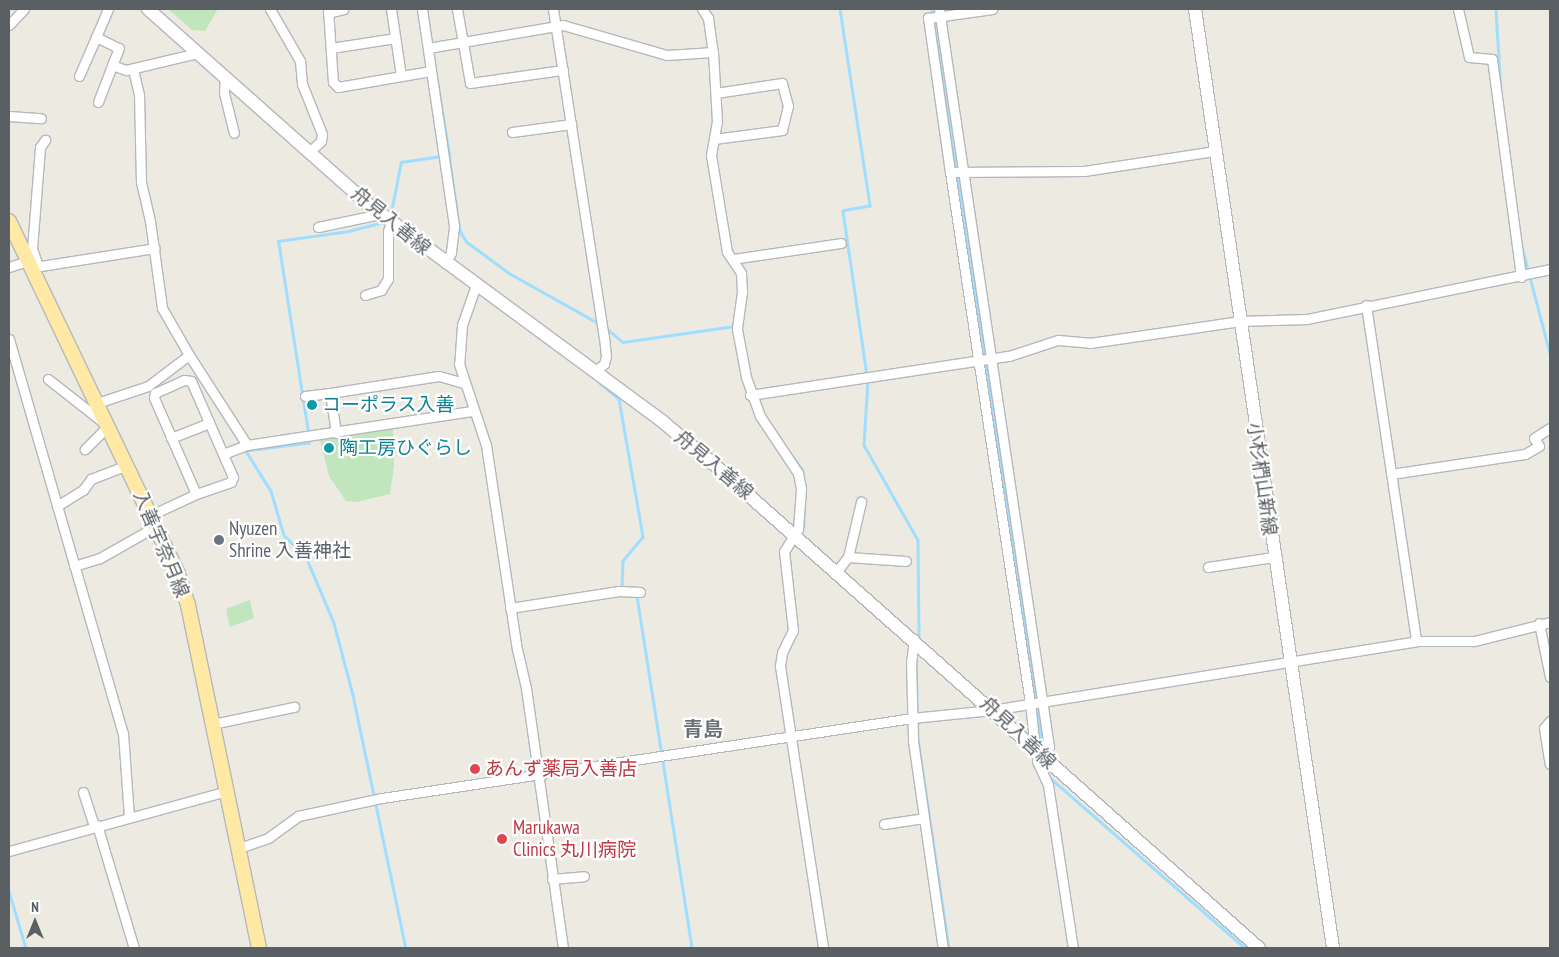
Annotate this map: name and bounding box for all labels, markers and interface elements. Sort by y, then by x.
street label: 舟見入善線 [347,182,435,260]
place label: コーポラス入善 [322,394,455,416]
marker: コーポラス入善 [306,399,318,411]
street label: 小杉椚山新線 [1243,421,1281,537]
street label: 舟見入善線 [670,426,758,504]
place label: 陶工房ひぐらし [339,437,472,459]
marker: 陶工房ひぐらし [323,442,335,454]
street label: 入善宇奈月線 [128,487,194,601]
place label: Nyuzen Shrine 入善神社 [229,518,351,562]
marker: Nyuzen Shrine 入善神社 [213,534,225,546]
street label: 舟見入善線 [975,692,1061,774]
district label: 青島 [683,717,723,741]
place label: あんず薬局入善店 [485,758,637,780]
marker: あんず薬局入善店 [469,763,481,775]
place label: Marukawa Clinics 丸川病院 [513,817,636,861]
marker: Marukawa Clinics 丸川病院 [495,832,509,846]
north arrow [10,897,60,947]
text: N [31,898,39,916]

